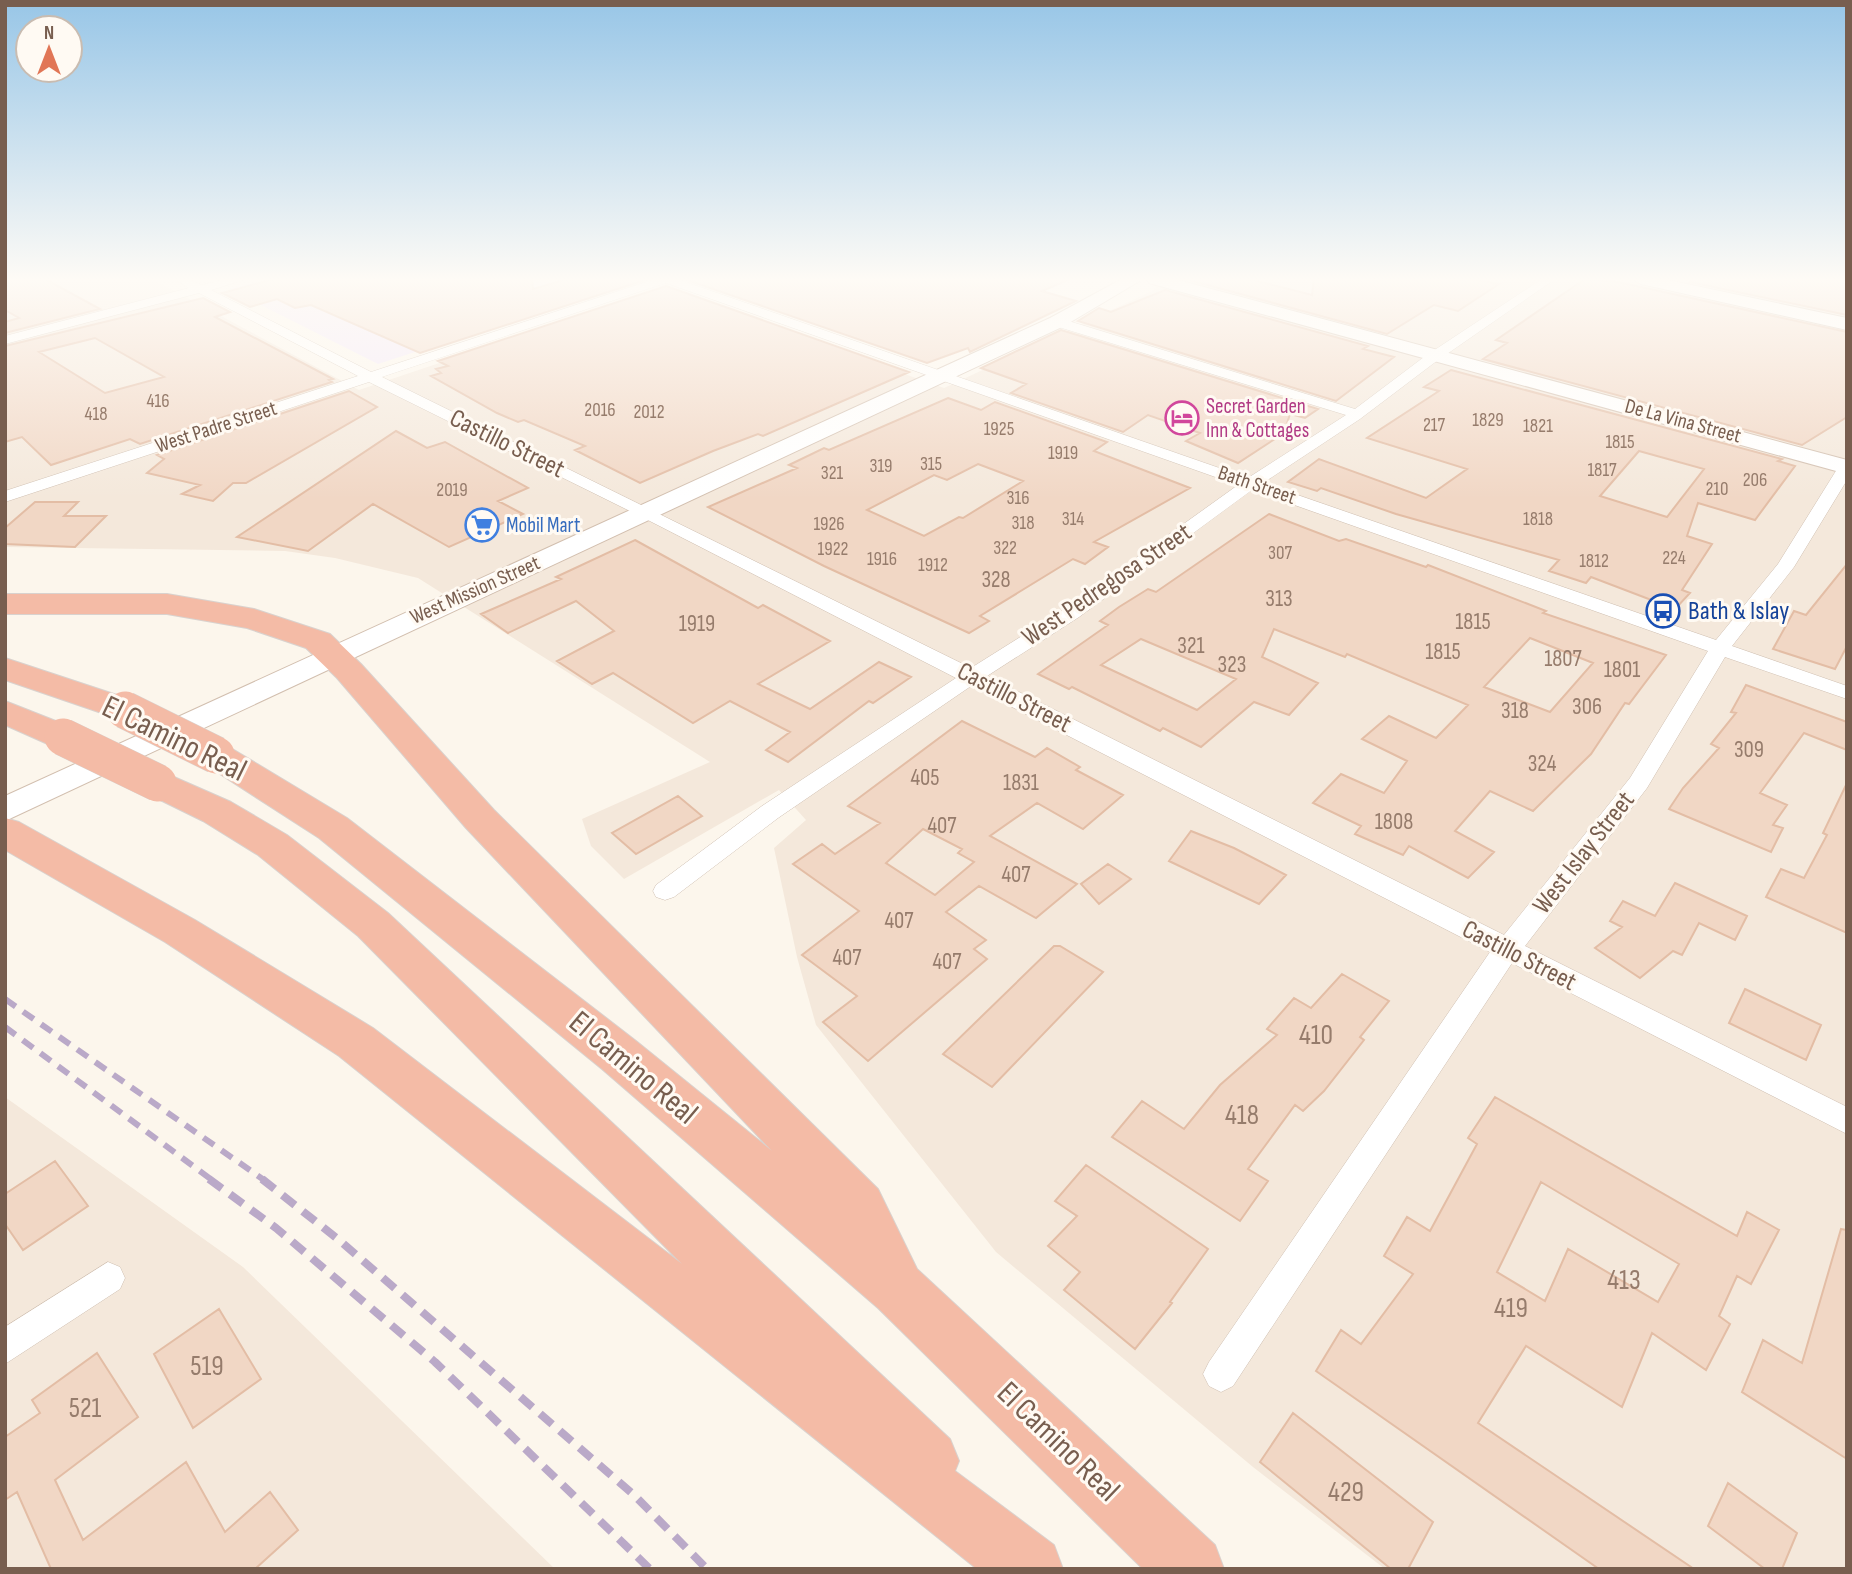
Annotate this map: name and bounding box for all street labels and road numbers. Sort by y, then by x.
street label: De La Vina Street [1622,393,1744,449]
street label: West Padre Street [152,396,280,458]
street label: Castillo Street [445,403,569,485]
street label: Bath Street [1215,460,1299,510]
street label: West Pedregosa Street [1017,517,1198,653]
street label: West Mission Street [406,550,544,630]
street label: Castillo Street [952,656,1076,740]
street label: El Camino Real [96,687,252,791]
street label: West Islay Street [1527,786,1641,920]
street label: Castillo Street [1457,914,1581,998]
street label: El Camino Real [561,1003,705,1133]
street label: El Camino Real [988,1374,1128,1510]

